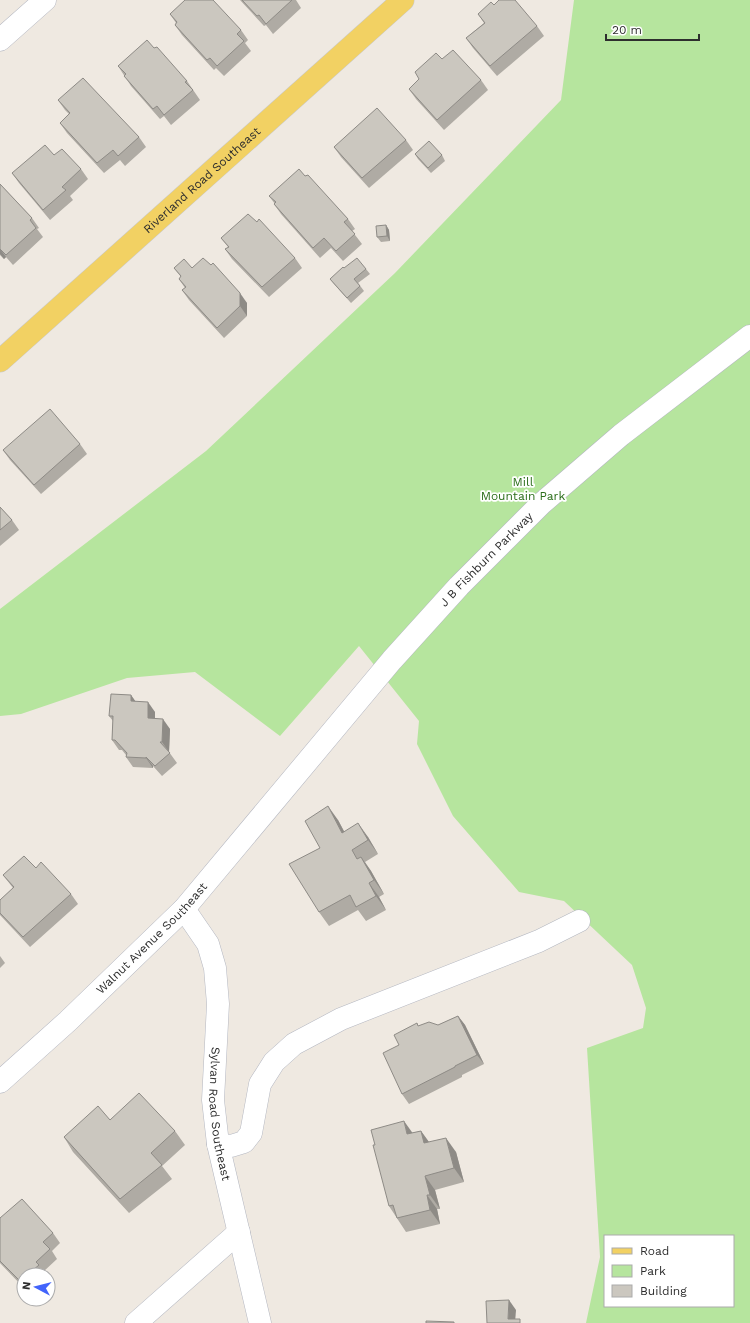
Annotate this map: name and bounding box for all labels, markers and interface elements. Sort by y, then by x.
scale bar [606,16,699,42]
text: 20 m [612,23,642,37]
street label: Riverland Road Southeast [141,124,263,236]
park label: Mill Mountain Park [481,475,565,503]
street label: J B Fishburn Parkway [437,509,536,609]
street label: Walnut Avenue Southeast [93,880,210,997]
street label: Sylvan Road Southeast [206,1047,233,1182]
legend [604,1235,734,1307]
text: Road [640,1244,669,1258]
text: Park [640,1264,666,1278]
north arrow [16,1267,56,1307]
text: N [20,1281,34,1291]
text: Building [640,1284,687,1298]

